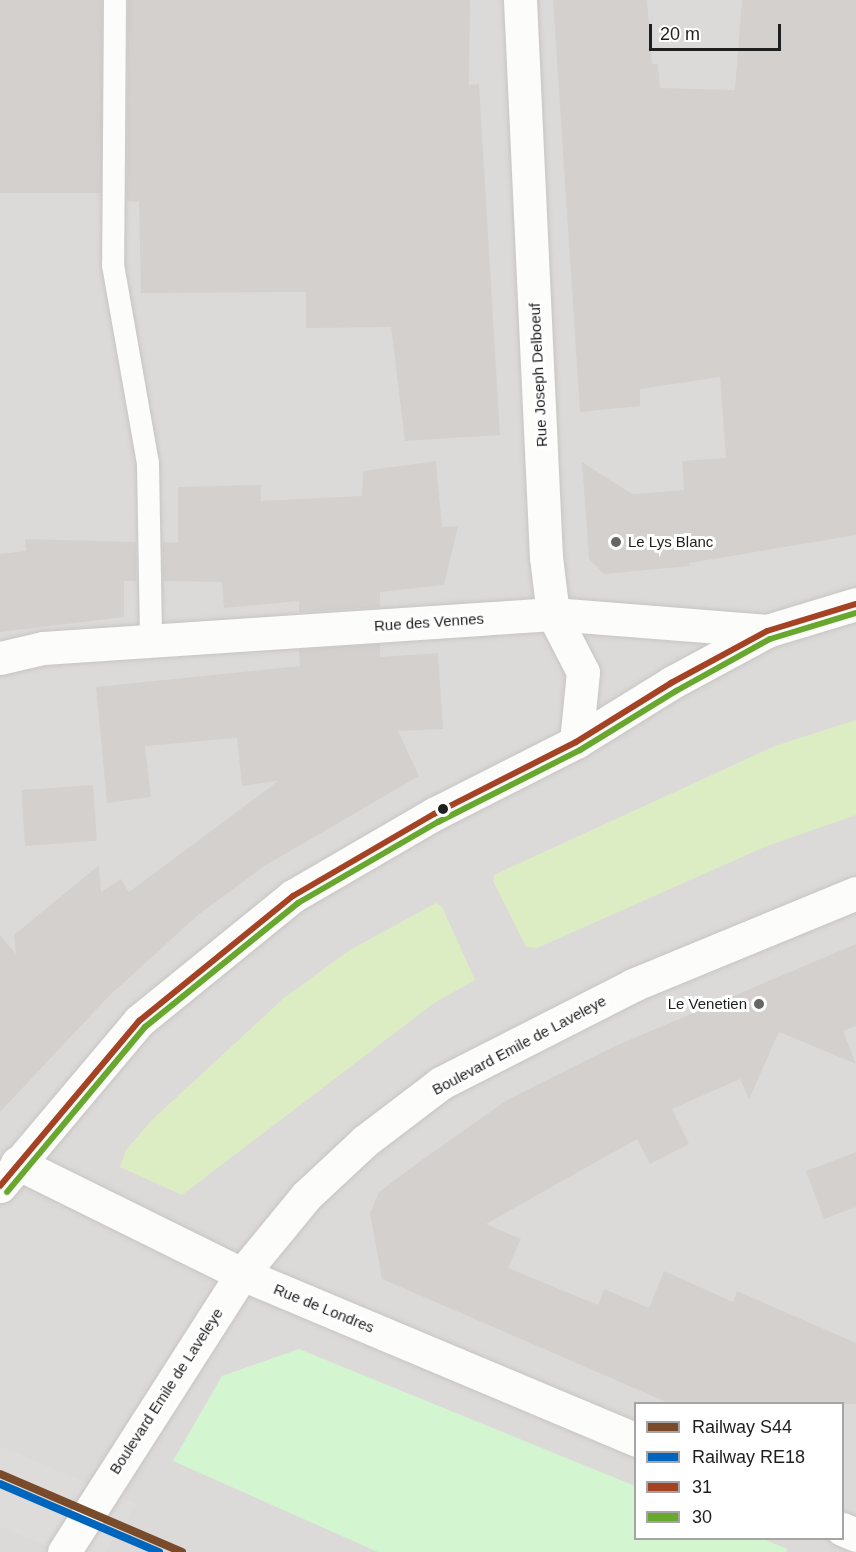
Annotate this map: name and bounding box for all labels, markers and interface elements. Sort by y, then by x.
scale bar [652,12,784,50]
text: 20 m [660,24,700,44]
street label: Rue Joseph Delboeuf [525,302,551,448]
place label: Le Lys Blanc [628,533,713,551]
marker: Le Lys Blanc [609,535,623,549]
street label: Rue des Vennes [373,609,485,635]
unlabelled marker [437,803,449,815]
street label: Boulevard Emile de Laveleye [429,991,609,1099]
place label: Le Venetien [668,995,747,1013]
marker: Le Venetien [752,997,766,1011]
street label: Rue de Londres [271,1280,377,1336]
street label: Boulevard Emile de Laveleye [106,1305,226,1477]
legend [634,1402,844,1540]
text: Railway S44 [692,1417,792,1437]
text: Railway RE18 [692,1447,805,1467]
text: 31 [692,1477,712,1497]
text: 30 [692,1507,712,1527]

